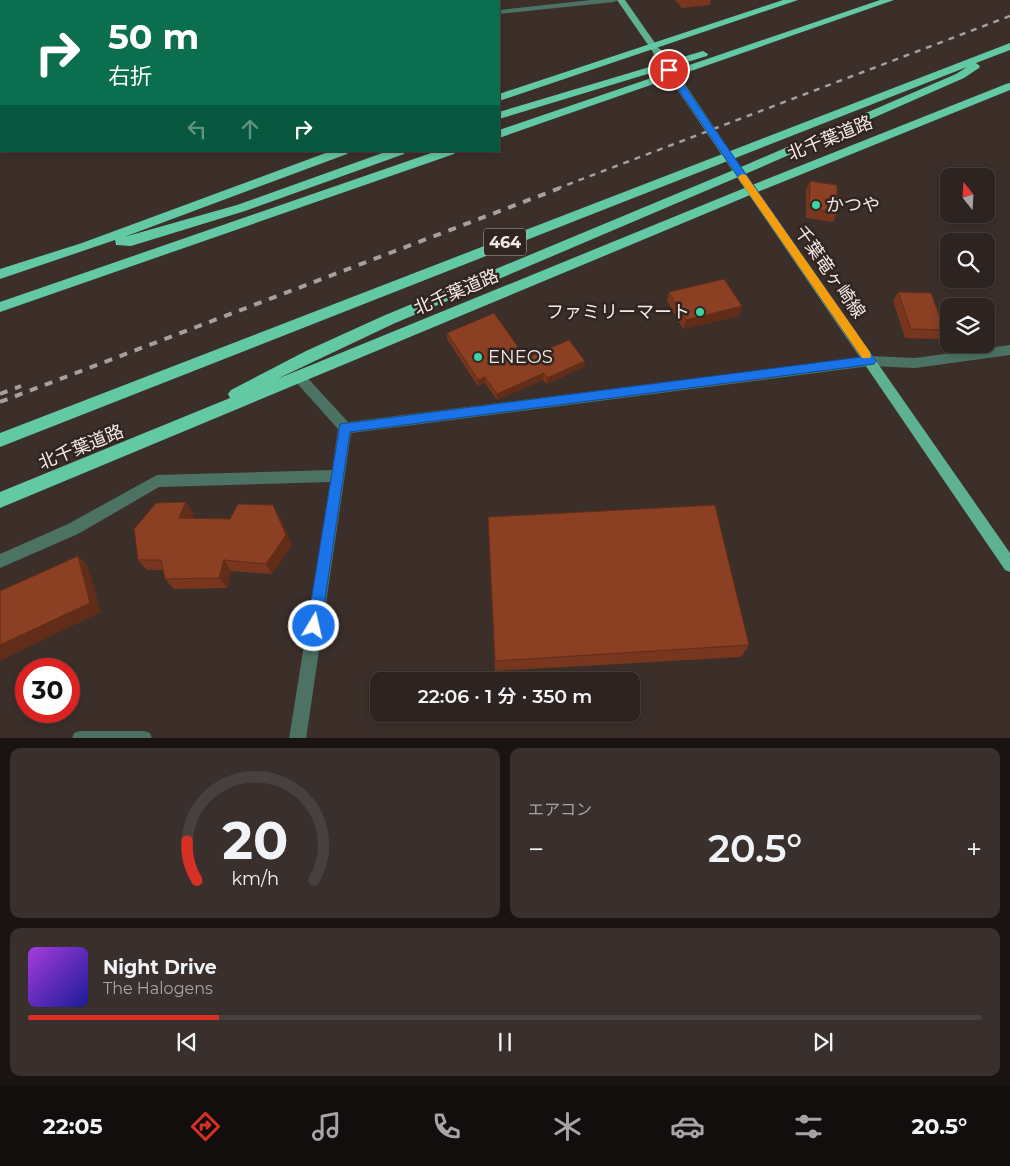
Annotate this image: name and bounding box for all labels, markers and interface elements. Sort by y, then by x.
text: 50 m [108,15,199,58]
icon: right [25,20,90,85]
pin [648,49,690,91]
icon: arrive [655,56,683,84]
text: 右折 [108,63,152,90]
street label: 北千葉道路 [784,111,876,165]
icon: left [183,115,211,143]
icon: ahead [236,115,264,143]
icon: right [289,115,317,143]
north arrow [940,168,995,222]
map controls [940,168,995,353]
place label: かつや [826,194,880,216]
marker: かつや [810,199,822,211]
street label: 千葉竜ヶ崎線 [790,221,870,323]
road number: 464 [484,228,526,256]
button: search [940,233,995,288]
street label: 北千葉道路 [410,264,502,320]
button: layers [940,298,995,353]
place label: ファミリーマート [546,301,690,323]
marker: ファミリーマート [694,306,706,318]
place label: ENEOS [488,346,553,368]
marker: ENEOS [472,351,484,363]
street label: 北千葉道路 [35,420,127,474]
position arrow [287,599,339,651]
speed limit sign: 30 [15,658,80,723]
text: 22:06 · 1 分 · 350 m [418,685,592,708]
text: エアコン [528,800,592,819]
text: 20 [222,809,288,872]
text: 20.5° [708,825,802,872]
text: − [528,832,544,866]
text: + [966,832,982,866]
text: km/h [231,868,279,889]
text: Night Drive [103,956,217,979]
text: The Halogens [103,979,213,998]
icon: previous [173,1028,201,1056]
icon: pause [491,1028,519,1056]
icon: next [809,1028,837,1056]
icon: directions [188,1109,223,1144]
icon: music [309,1109,344,1144]
icon: phone [429,1109,464,1144]
icon: climate [550,1109,585,1144]
icon: car [670,1109,705,1144]
icon: filters [791,1109,826,1144]
text: 22:05 [43,1113,103,1140]
text: 20.5° [912,1113,967,1140]

